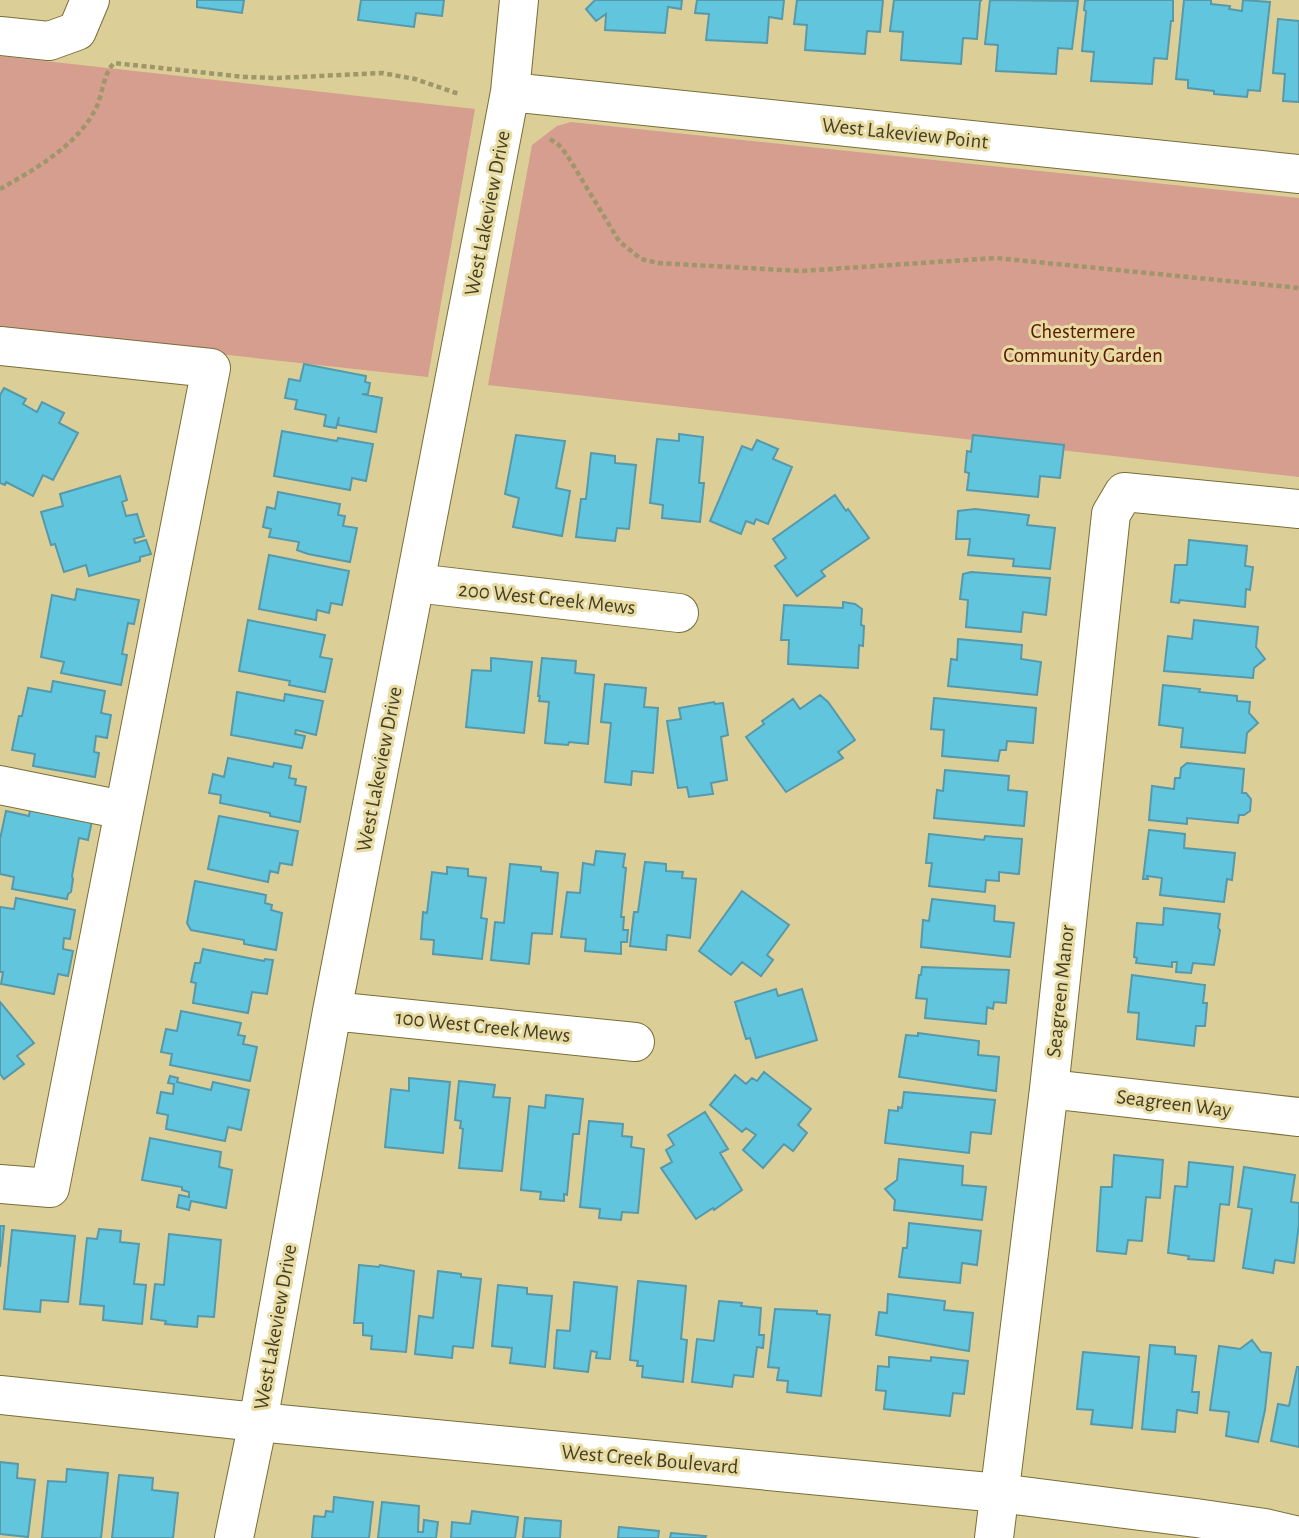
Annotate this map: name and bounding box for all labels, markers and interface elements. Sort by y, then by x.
street label: West Lakeview Point [821,114,989,153]
street label: West Lakeview Drive [461,129,514,297]
park label: Chestermere Community Garden [1003,321,1163,366]
street label: 200 West Creek Mews [457,579,637,618]
street label: West Lakeview Drive [353,685,406,853]
street label: Seagreen Manor [1043,924,1078,1058]
street label: 100 West Creek Mews [394,1007,571,1046]
street label: Seagreen Way [1115,1086,1233,1121]
street label: West Lakeview Drive [251,1243,300,1412]
street label: West Creek Boulevard [561,1441,740,1478]

